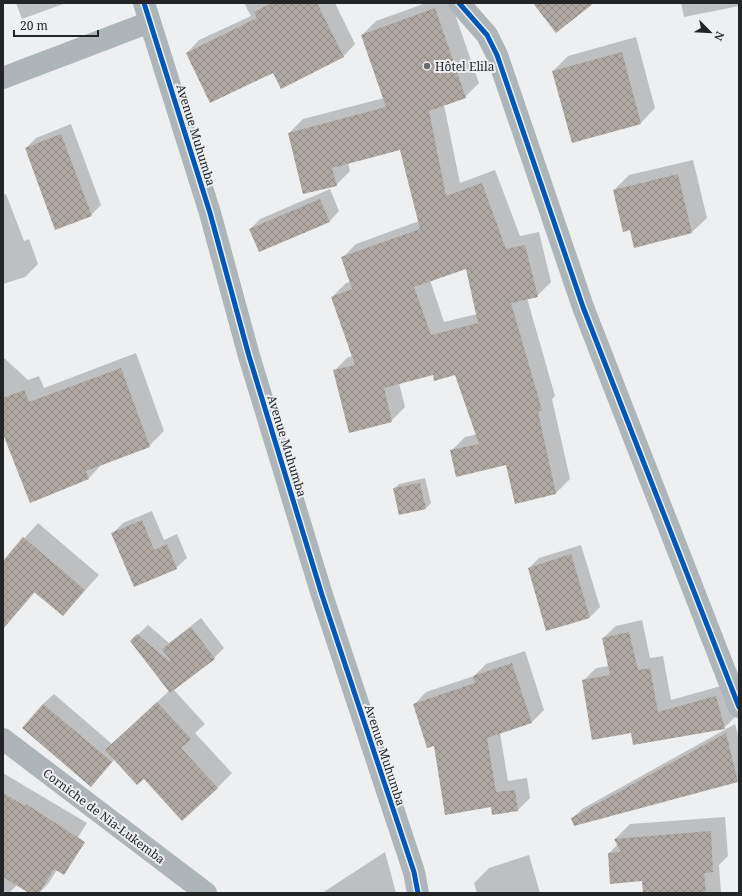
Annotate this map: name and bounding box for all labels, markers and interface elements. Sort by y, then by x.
scale bar [14,12,98,38]
north arrow [690,12,730,52]
text: 20 m [20,17,48,34]
text: N [711,29,728,44]
place label: Hôtel Elila [435,58,495,75]
marker: Hôtel Elila [422,61,432,71]
street label: Avenue Muhumba [172,82,220,188]
street label: Avenue Muhumba [263,393,311,499]
street label: Avenue Muhumba [361,702,409,808]
street label: Corniche de Nia-Lukemba [39,764,169,868]

